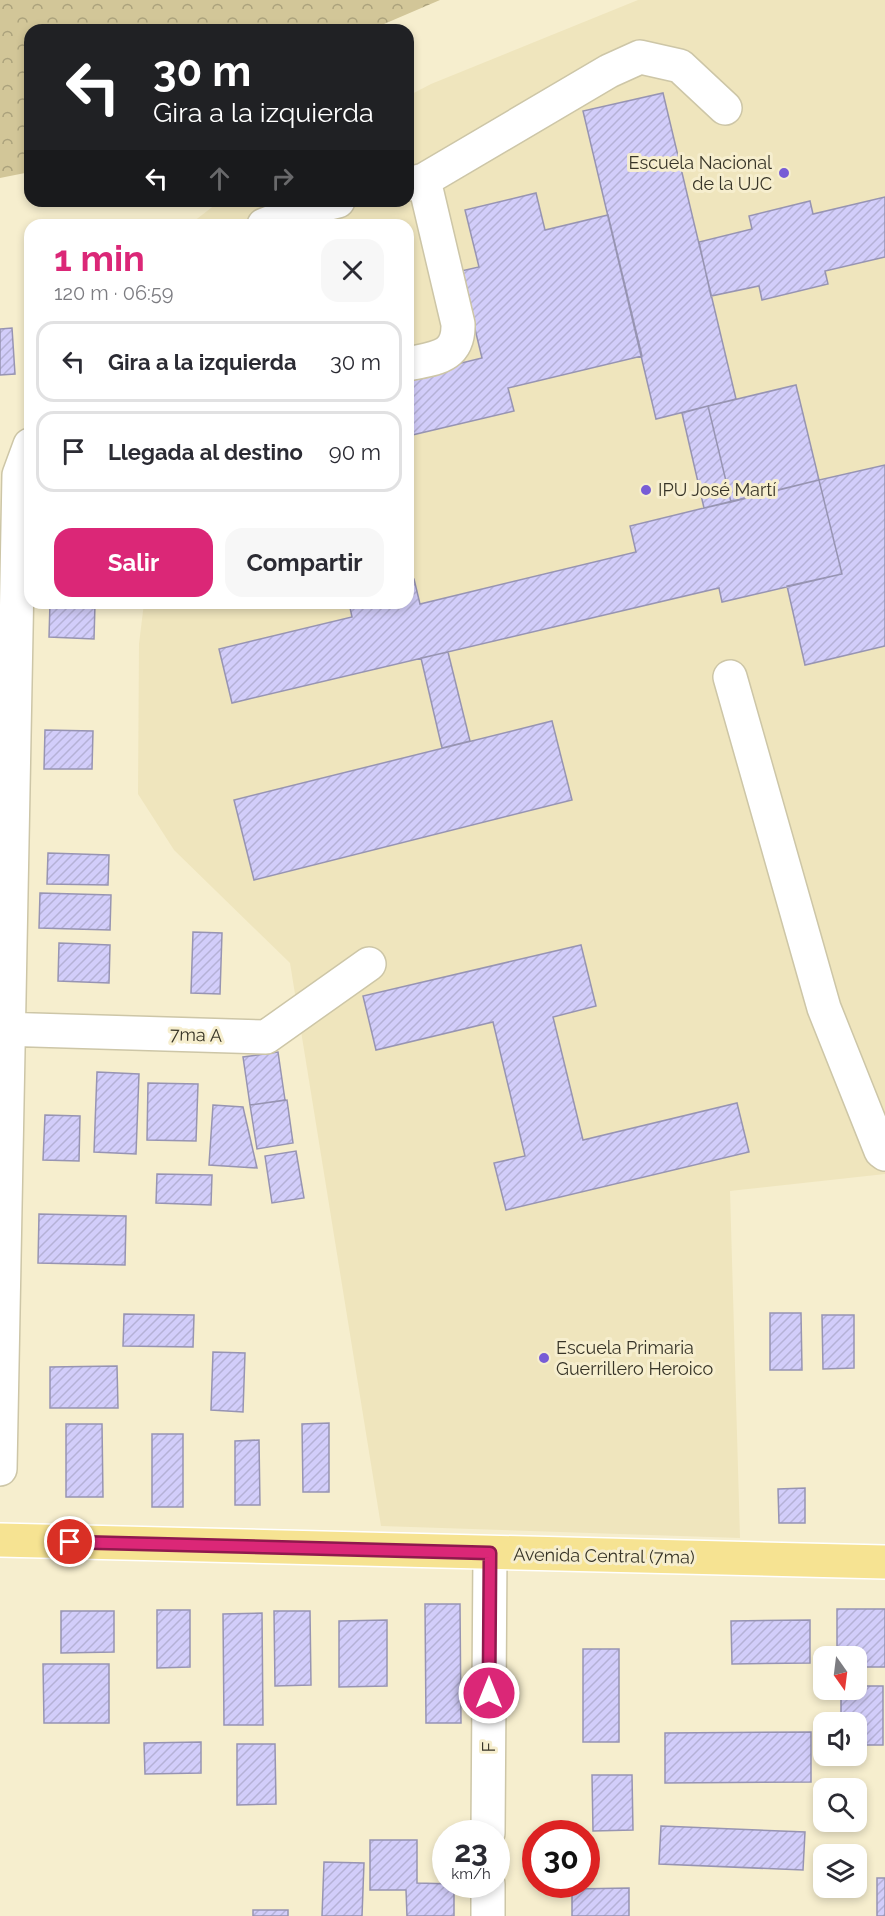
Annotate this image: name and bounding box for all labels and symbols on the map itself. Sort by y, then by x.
place label: Escuela Nacional de la UJC [629,152,772,194]
marker: Escuela Nacional de la UJC [777,166,791,180]
place label: IPU José Martí [658,479,776,500]
marker: IPU José Martí [639,483,653,497]
street label: 7ma A [170,1023,222,1046]
place label: Escuela Primaria Guerrillero Heroico [556,1337,714,1379]
marker: Escuela Primaria Guerrillero Heroico [537,1351,551,1365]
pin [44,1516,95,1567]
street label: Avenida Central (7ma) [513,1543,695,1568]
north arrow [813,1646,867,1700]
position arrow [457,1661,521,1725]
street label: F [478,1742,499,1752]
speed limit sign: 30 [522,1820,600,1898]

